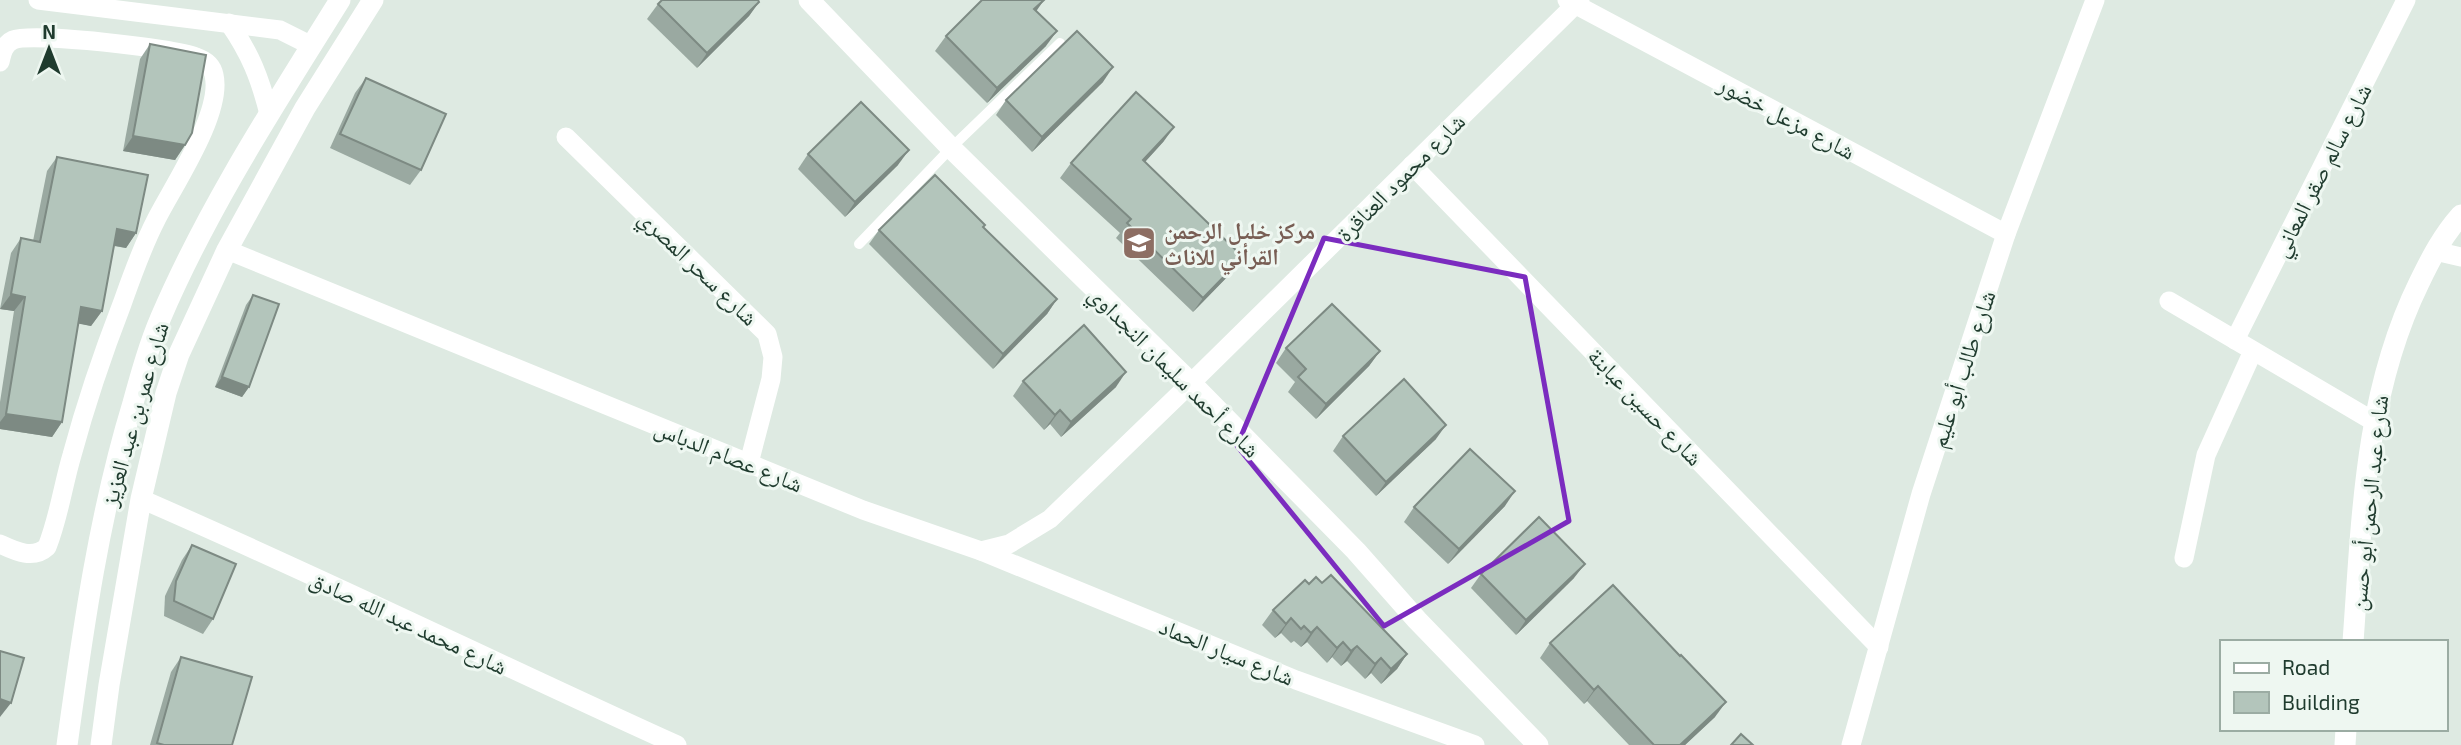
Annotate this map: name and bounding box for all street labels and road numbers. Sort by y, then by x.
street label: شارع مزعل خضور [1712,69,1860,167]
street label: شارع سالم صقر المعاني [2265,79,2382,264]
street label: شارع محمود العناقرة [1330,107,1472,249]
street label: شارع سحر المصري [629,203,764,335]
street label: شارع أحمد سليمان النجداوي [1079,279,1267,467]
street label: شارع طالب أبو عليم [1923,287,2004,452]
street label: شارع عمر بن عبد العزيز [94,319,176,511]
street label: شارع حسين عبابنة [1581,341,1709,472]
street label: شارع عبد الرحمن أبو حسن [2343,394,2395,612]
street label: شارع عصام الدباس [650,413,807,500]
street label: شارع محمد عبد الله صادق [305,564,512,682]
street label: شارع سيار الحماد [1155,611,1298,693]

